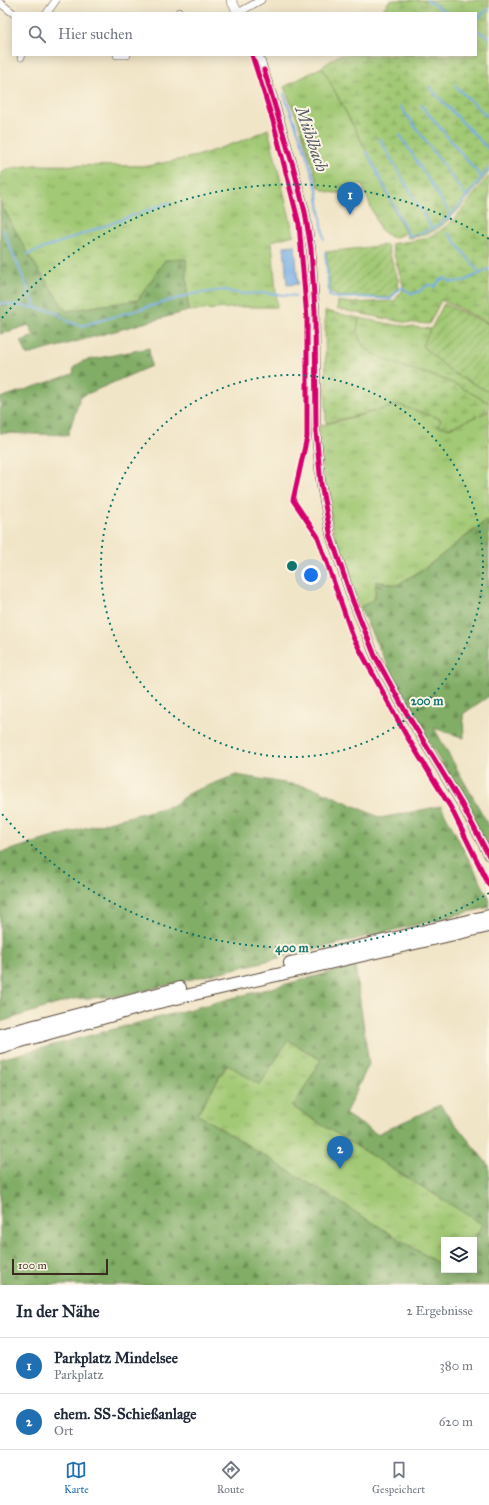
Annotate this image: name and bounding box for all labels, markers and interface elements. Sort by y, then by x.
search box [12,12,477,56]
icon: search [26,23,48,45]
text: Hier suchen [58,25,133,43]
water label: Mühlbach [290,102,333,175]
pin: 1 [337,182,363,215]
centre of rings [285,559,299,573]
your location [301,565,321,585]
text: 200 m [411,694,444,708]
text: 400 m [275,941,310,956]
pin: 2 [327,1136,353,1169]
map controls [441,1237,477,1273]
button: layers [441,1237,477,1273]
scale bar [12,1257,108,1276]
text: 100 m [18,1259,47,1272]
text: In der Nähe [16,1301,100,1322]
text: 2 Ergebnisse [406,1303,473,1319]
text: Parkplatz Mindelsee [54,1349,178,1367]
text: 1 [26,1358,32,1374]
text: 380 m [440,1358,473,1374]
text: Parkplatz [54,1367,104,1383]
text: ehem. SS-Schießanlage [54,1405,197,1423]
text: 2 [26,1414,32,1430]
text: 620 m [439,1414,473,1430]
text: Ort [54,1423,73,1439]
tab: Karte [64,1459,89,1496]
tab: Route [217,1459,244,1496]
tab: Gespeichert [372,1459,425,1496]

